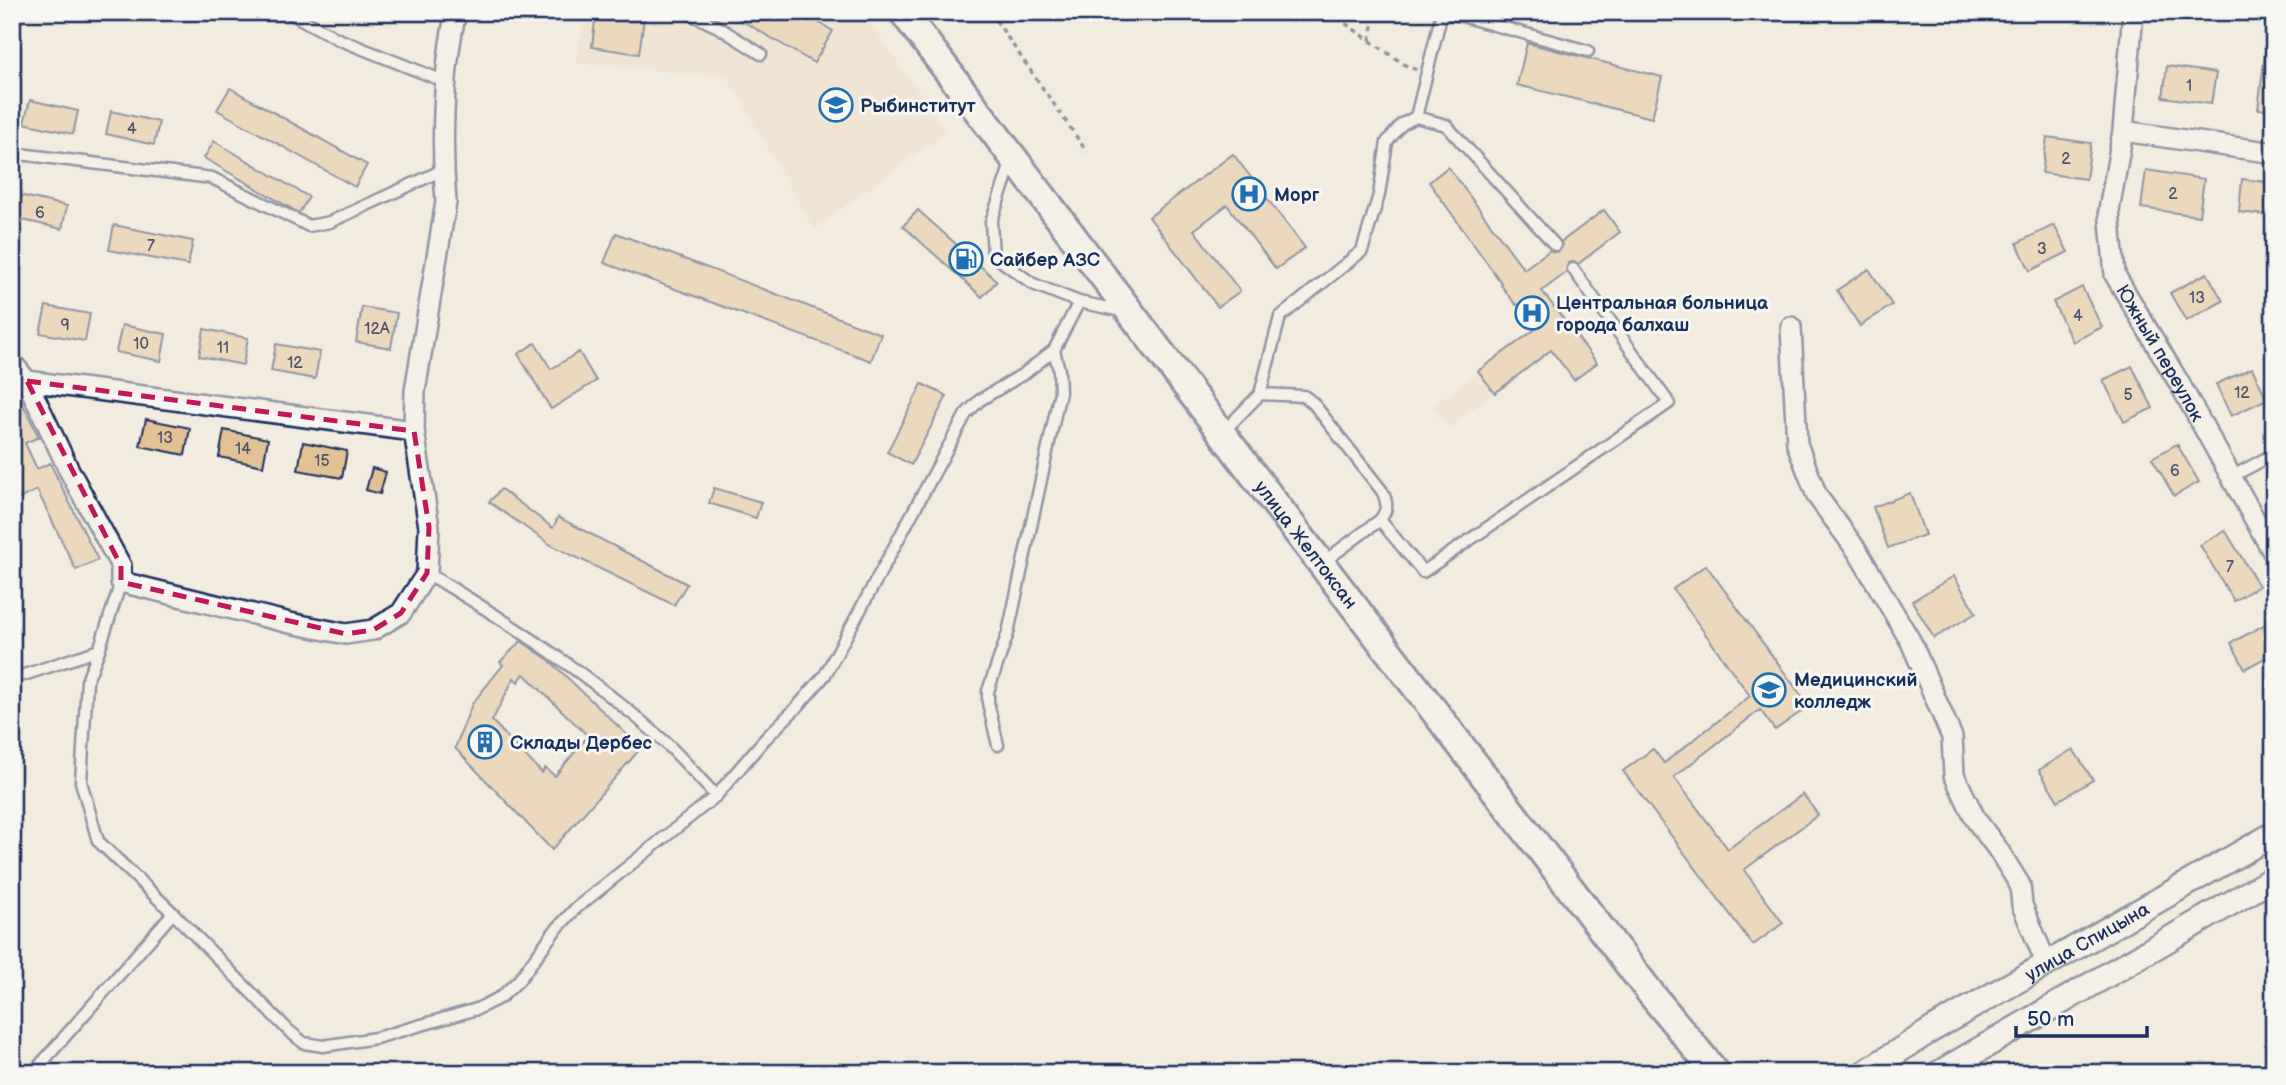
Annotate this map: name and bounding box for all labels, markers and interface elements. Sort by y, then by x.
house number: 1 [2186,77,2192,96]
school or university icon: Рыбинститут [817,86,855,124]
place label: Рыбинститут [860,95,976,118]
house number: 4 [127,120,137,139]
house number: 2 [2061,150,2071,169]
hospital icon: Морг [1230,175,1268,213]
place label: Морг [1274,184,1320,207]
house number: 2 [2168,185,2178,204]
house number: 6 [35,204,45,223]
house number: 7 [147,237,155,256]
fuel station icon: Сайбер АЗС [947,240,985,278]
house number: 3 [2037,240,2047,259]
place label: Сайбер АЗС [990,249,1100,272]
street label: Южный переулок [2110,281,2208,426]
house number: 13 [2189,289,2205,308]
place label: Центральная больница города балхаш [1556,292,1769,337]
hospital icon: Центральная больница города балхаш [1513,294,1551,332]
house number: 4 [2073,307,2083,326]
house number: 9 [60,316,70,335]
house number: 12А [364,320,390,339]
house number: 10 [133,335,149,354]
house number: 11 [217,339,229,358]
house number: 12 [287,354,303,373]
house number: 12 [2234,384,2250,403]
house number: 5 [2123,386,2133,405]
house number: 13 [157,429,173,448]
house number: 14 [235,440,251,459]
house number: 15 [314,452,330,471]
house number: 6 [2170,462,2180,481]
street label: улица Желтоксан [1249,477,1362,614]
house number: 7 [2226,558,2234,577]
place label: Медицинский колледж [1794,669,1917,714]
school or university icon: Медицинский колледж [1750,671,1788,709]
building icon: Склады Дербес [466,723,504,761]
place label: Склады Дербес [510,732,653,755]
street label: улица Спицына [2021,898,2154,987]
scale bar [2016,994,2148,1038]
text: 50 m [2027,1007,2074,1032]

